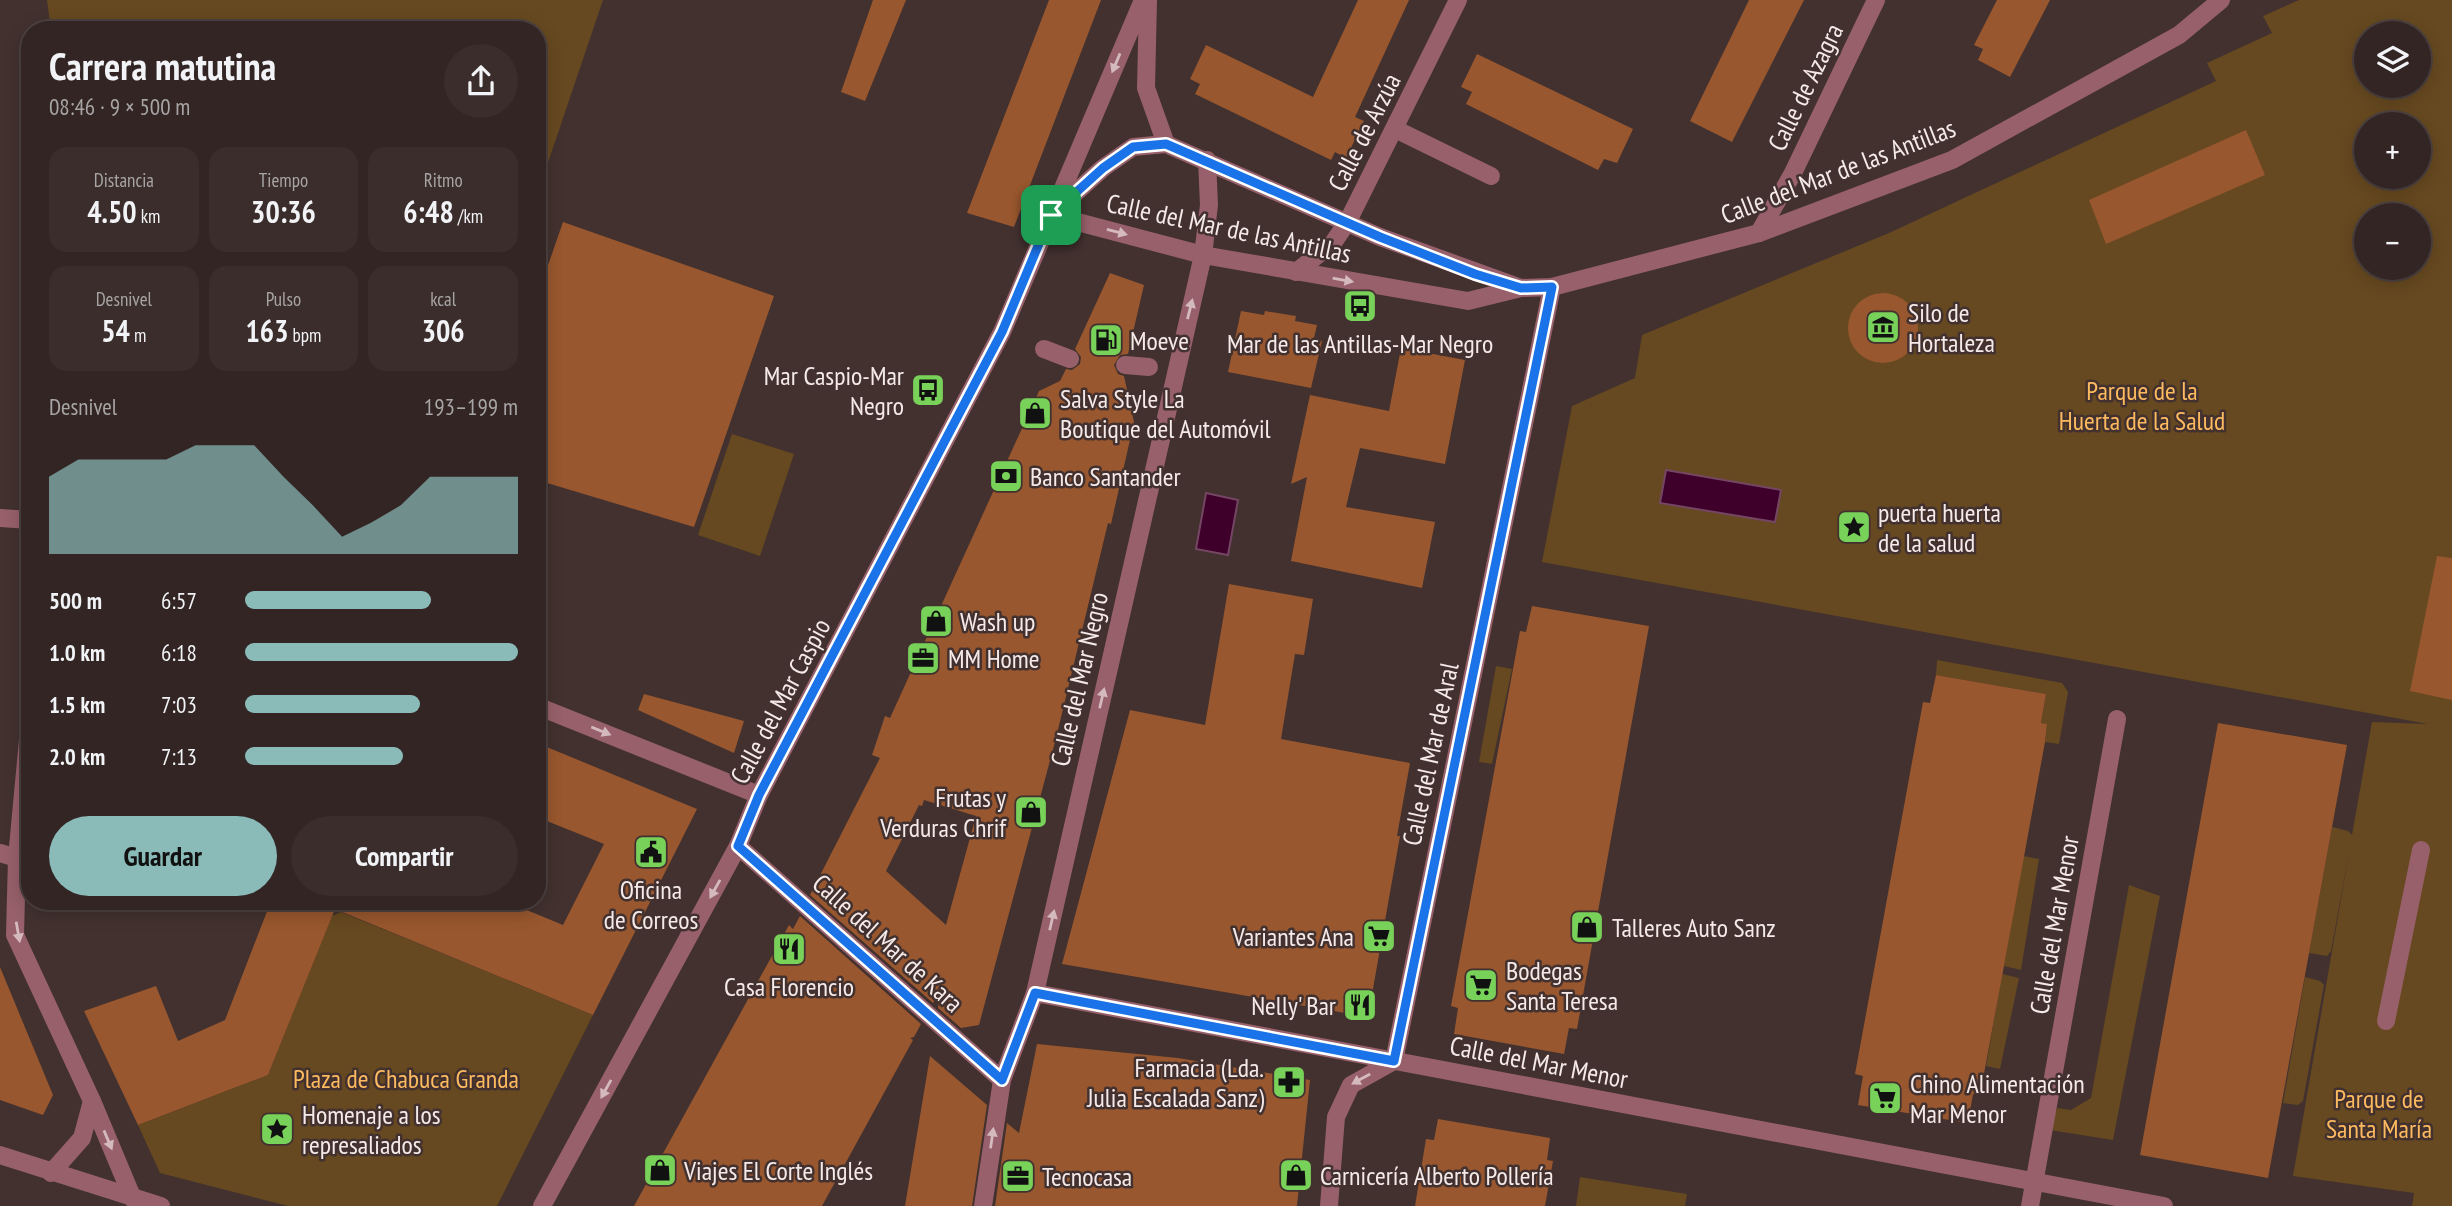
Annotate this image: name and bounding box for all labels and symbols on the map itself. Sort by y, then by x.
street label: Calle de Azagra [1760,18,1850,156]
one-way arrow [1110,52,1121,73]
street label: Calle de Arzúa [1320,68,1408,196]
street label: Calle del Mar de las Antillas [1716,111,1960,231]
pin [1021,185,1081,245]
street label: Calle del Mar de las Antillas [1104,186,1354,270]
one-way arrow [1106,227,1128,238]
one-way arrow [1332,275,1354,286]
bus stop icon: Mar de las Antillas-Mar Negro [1341,287,1379,325]
place label: Silo de Hortaleza [1908,296,1995,359]
one-way arrow [1185,297,1196,319]
museum icon: Silo de Hortaleza [1864,308,1902,346]
fuel station icon: Moeve [1087,321,1125,359]
place label: Moeve [1130,324,1189,357]
place label: Mar de las Antillas-Mar Negro [1227,327,1493,360]
place label: Mar Caspio-Mar Negro [764,359,904,422]
bus stop icon: Mar Caspio-Mar Negro [909,371,947,409]
park label: Parque de la Huerta de la Salud [2059,374,2225,437]
place label: Salva Style La Boutique del Automóvil [1060,382,1271,445]
shop icon: Salva Style La Boutique del Automóvil [1016,394,1054,432]
bank icon: Banco Santander [987,457,1025,495]
place label: Banco Santander [1030,460,1181,493]
place label: puerta huerta de la salud [1878,496,2001,559]
place icon: puerta huerta de la salud [1835,508,1873,546]
street label: Calle del Mar Negro [1043,589,1115,769]
shop icon: Wash up [917,602,955,640]
place label: Wash up [960,605,1035,638]
street label: Calle del Mar Caspio [723,613,837,789]
office icon: MM Home [904,639,942,677]
place label: MM Home [948,642,1039,675]
street label: Calle del Mar de Aral [1395,660,1465,848]
one-way arrow [1097,687,1108,709]
one-way arrow [590,726,611,737]
place label: Frutas y Verduras Chrif [879,781,1007,844]
shop icon: Frutas y Verduras Chrif [1012,793,1050,831]
public building icon: Oficina de Correos [632,833,670,871]
street label: Calle del Mar Menor [2022,833,2086,1017]
street label: Calle del Mar de Kara [806,867,970,1019]
place label: Oficina de Correos [604,873,698,936]
one-way arrow [709,879,721,899]
one-way arrow [1046,908,1057,930]
shop icon: Talleres Auto Sanz [1568,908,1606,946]
place label: Talleres Auto Sanz [1612,911,1776,944]
supermarket icon: Variantes Ana [1360,917,1398,955]
place label: Variantes Ana [1232,920,1354,953]
one-way arrow [13,922,24,944]
restaurant icon: Casa Florencio [770,930,808,968]
place label: Bodegas Santa Teresa [1506,954,1618,1017]
supermarket icon: Bodegas Santa Teresa [1462,966,1500,1004]
place label: Casa Florencio [724,970,854,1003]
restaurant icon: Nelly' Bar [1341,986,1379,1024]
place label: Nelly' Bar [1251,989,1336,1022]
street label: Calle del Mar Menor [1447,1029,1631,1095]
place label: Farmacia (Lda. Julia Escalada Sanz) [1086,1051,1264,1114]
park label: Plaza de Chabuca Granda [293,1062,519,1095]
pharmacy icon: Farmacia (Lda. Julia Escalada Sanz) [1270,1063,1308,1101]
place label: Chino Alimentación Mar Menor [1910,1067,2085,1130]
one-way arrow [1351,1073,1371,1085]
one-way arrow [600,1079,612,1099]
supermarket icon: Chino Alimentación Mar Menor [1866,1079,1904,1117]
park label: Parque de Santa María [2326,1082,2432,1145]
place label: Homenaje a los represaliados [302,1098,440,1161]
place icon: Homenaje a los represaliados [258,1110,296,1148]
one-way arrow [987,1127,998,1149]
one-way arrow [103,1130,114,1151]
shop icon: Viajes El Corte Inglés [641,1151,679,1189]
place label: Viajes El Corte Inglés [683,1154,873,1187]
shop icon: Carnicería Alberto Pollería [1277,1156,1315,1194]
office icon: Tecnocasa [999,1157,1037,1195]
place label: Carnicería Alberto Pollería [1320,1159,1554,1192]
place label: Tecnocasa [1042,1160,1132,1193]

